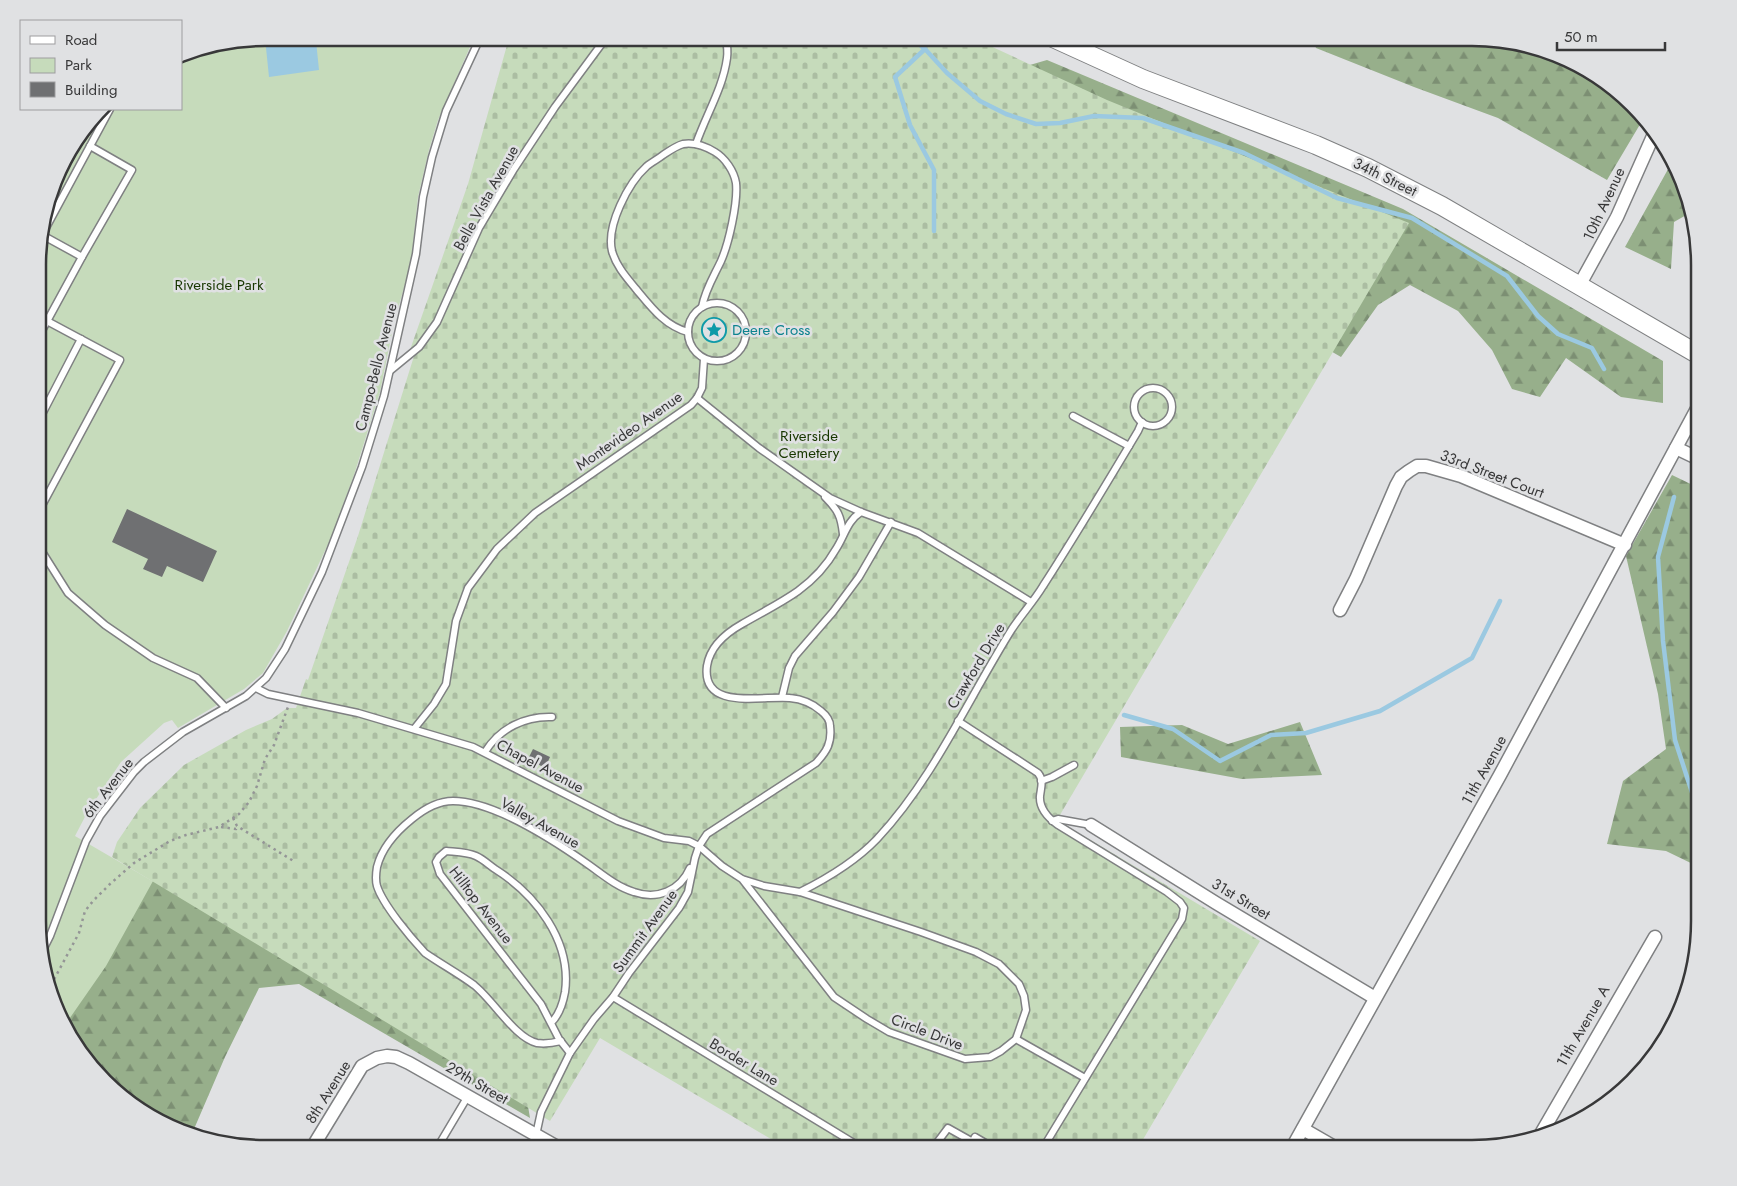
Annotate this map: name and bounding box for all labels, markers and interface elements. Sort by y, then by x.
legend [20,20,182,110]
scale bar [1557,20,1664,52]
text: 50 m [1564,26,1598,48]
text: Road [65,29,97,51]
text: Park [65,54,92,76]
text: Building [65,79,117,101]
street label: Belle Vista Avenue [448,141,524,255]
street label: 34th Street [1349,152,1421,202]
street label: 10th Avenue [1577,164,1631,244]
park label: Riverside Park [175,274,264,296]
street label: Campo-Bello Avenue [349,300,403,433]
place icon: Deere Cross [701,317,727,343]
place label: Deere Cross [732,319,810,341]
street label: Montevideo Avenue [571,386,687,476]
park label: Riverside Cemetery [779,425,840,464]
street label: 33rd Street Court [1437,444,1548,504]
street label: Crawford Drive [942,619,1010,713]
street label: 11th Avenue [1456,731,1512,809]
street label: Chapel Avenue [492,734,588,798]
street label: 6th Avenue [77,753,139,823]
street label: Valley Avenue [496,792,584,854]
street label: Hilltop Avenue [444,862,518,949]
street label: 31st Street [1208,873,1275,925]
street label: Summit Avenue [607,885,683,977]
street label: 11th Avenue A [1551,981,1615,1071]
street label: Circle Drive [888,1008,966,1056]
street label: Border Lane [705,1033,783,1091]
street label: 8th Avenue [300,1056,356,1128]
street label: 29th Street [442,1056,513,1110]

